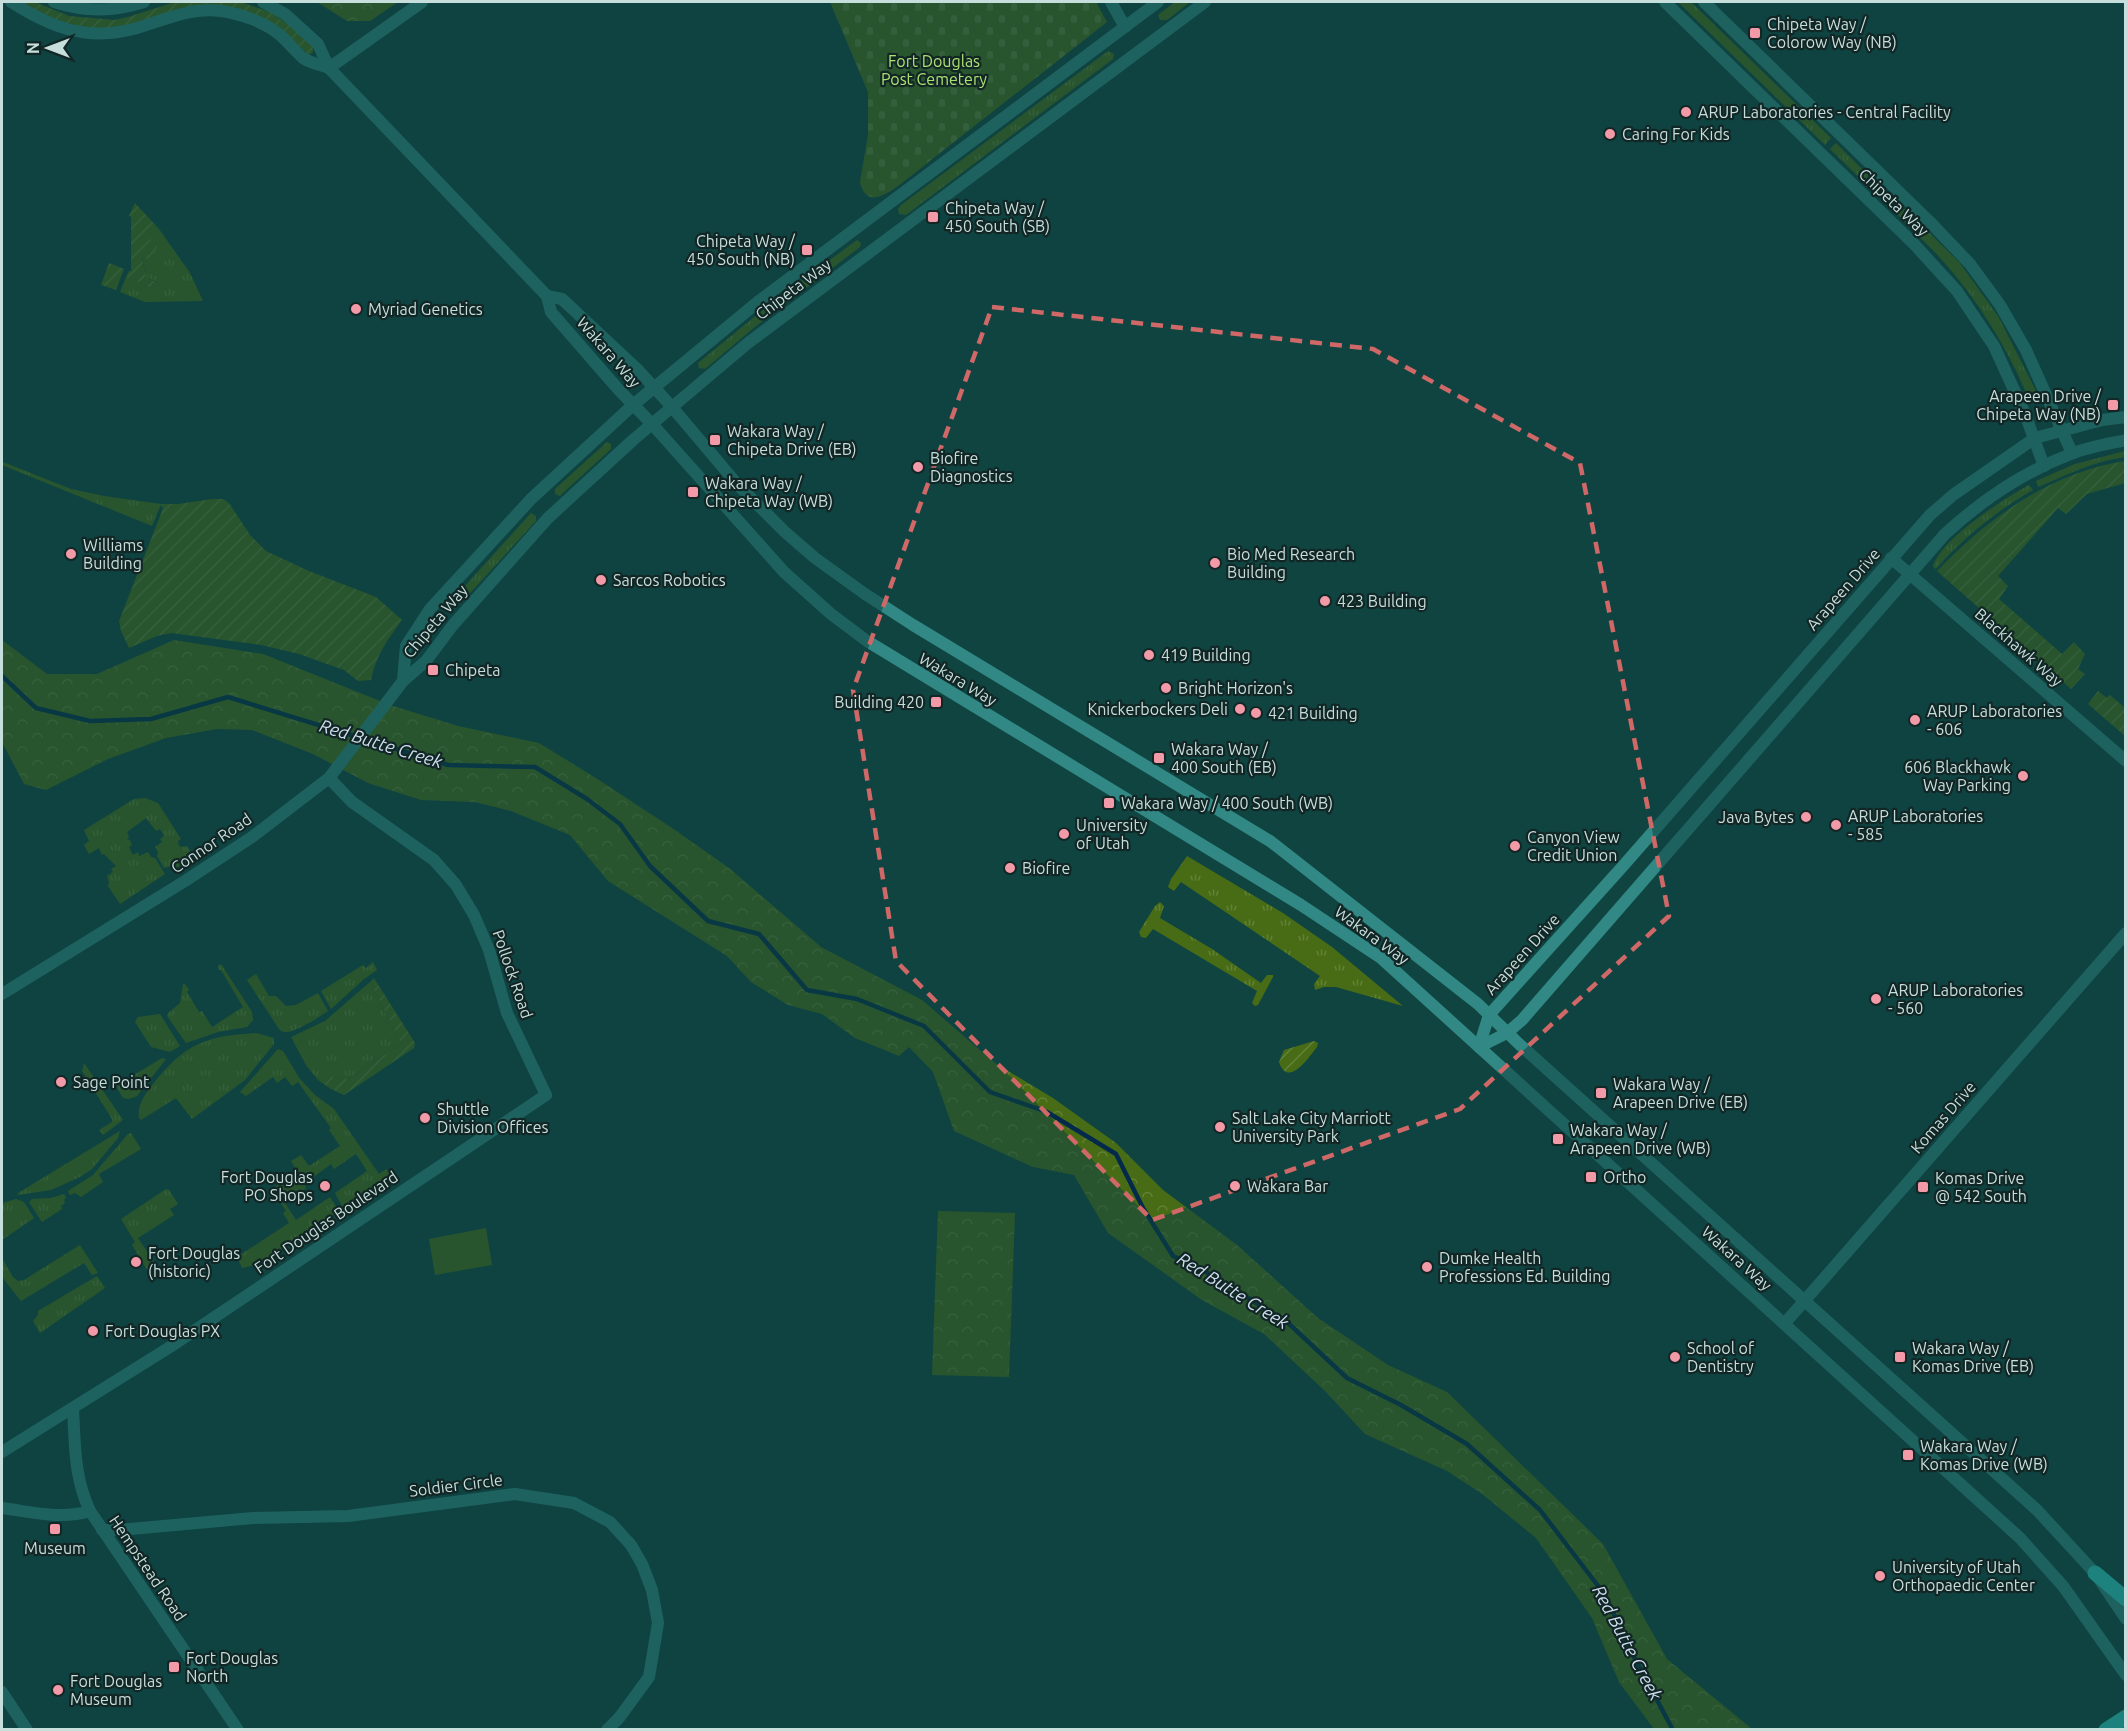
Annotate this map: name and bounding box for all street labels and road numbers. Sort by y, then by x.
street label: Chipeta Way [1856,164,1933,240]
street label: Chipeta Way [752,255,834,323]
street label: Wakara Way [574,313,645,391]
street label: Arapeen Drive [1803,544,1883,634]
street label: Chipeta Way [399,581,471,661]
street label: Blackhawk Way [1972,604,2067,690]
street label: Wakara Way [916,649,1000,709]
street label: Connor Road [167,809,255,877]
street label: Wakara Way [1331,902,1413,968]
street label: Arapeen Drive [1481,910,1563,998]
street label: Pollock Road [489,927,537,1021]
street label: Komas Drive [1907,1077,1979,1157]
street label: Fort Douglas Boulevard [251,1167,401,1277]
street label: Wakara Way [1699,1222,1776,1294]
street label: Soldier Circle [408,1470,504,1500]
street label: Hempstead Road [106,1512,190,1624]

